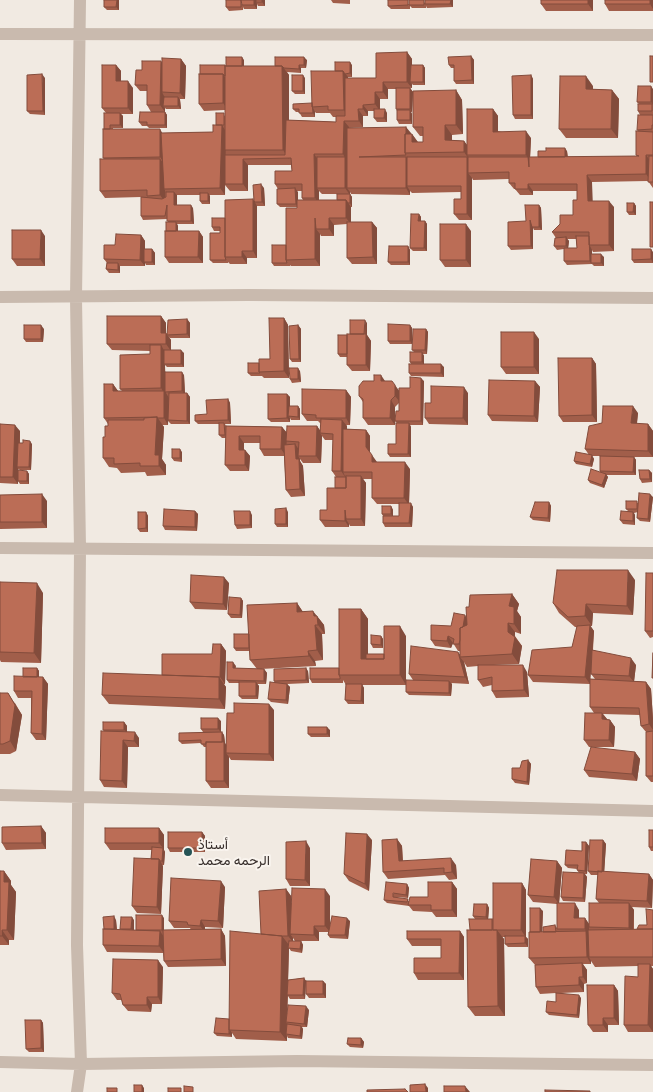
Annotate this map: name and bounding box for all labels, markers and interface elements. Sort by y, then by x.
place label: أستاذ الرحمه محمد [198,836,270,869]
marker: أستاذ الرحمه محمد [182,846,194,858]

